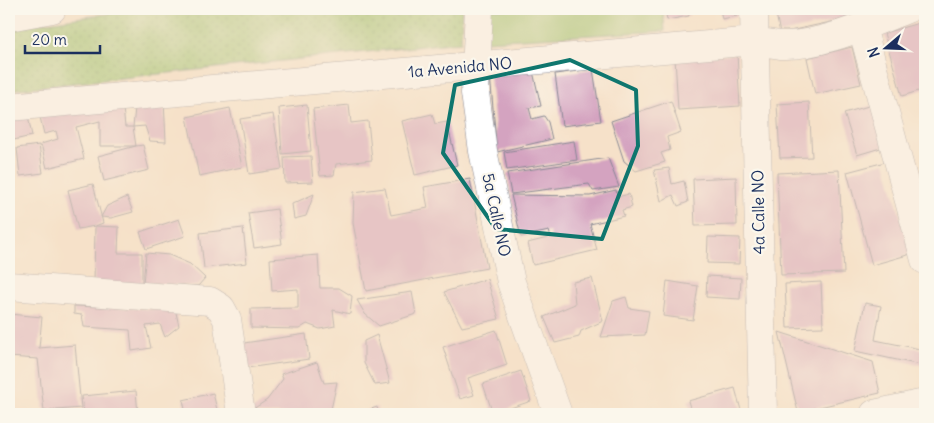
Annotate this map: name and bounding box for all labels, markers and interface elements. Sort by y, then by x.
scale bar [25,22,100,54]
north arrow [862,22,912,72]
text: 20 m [32,30,67,49]
text: N [864,45,884,60]
street label: 1a Avenida NO [407,52,513,82]
street label: 4a Calle NO [747,169,769,255]
street label: 5a Calle NO [478,171,516,259]

